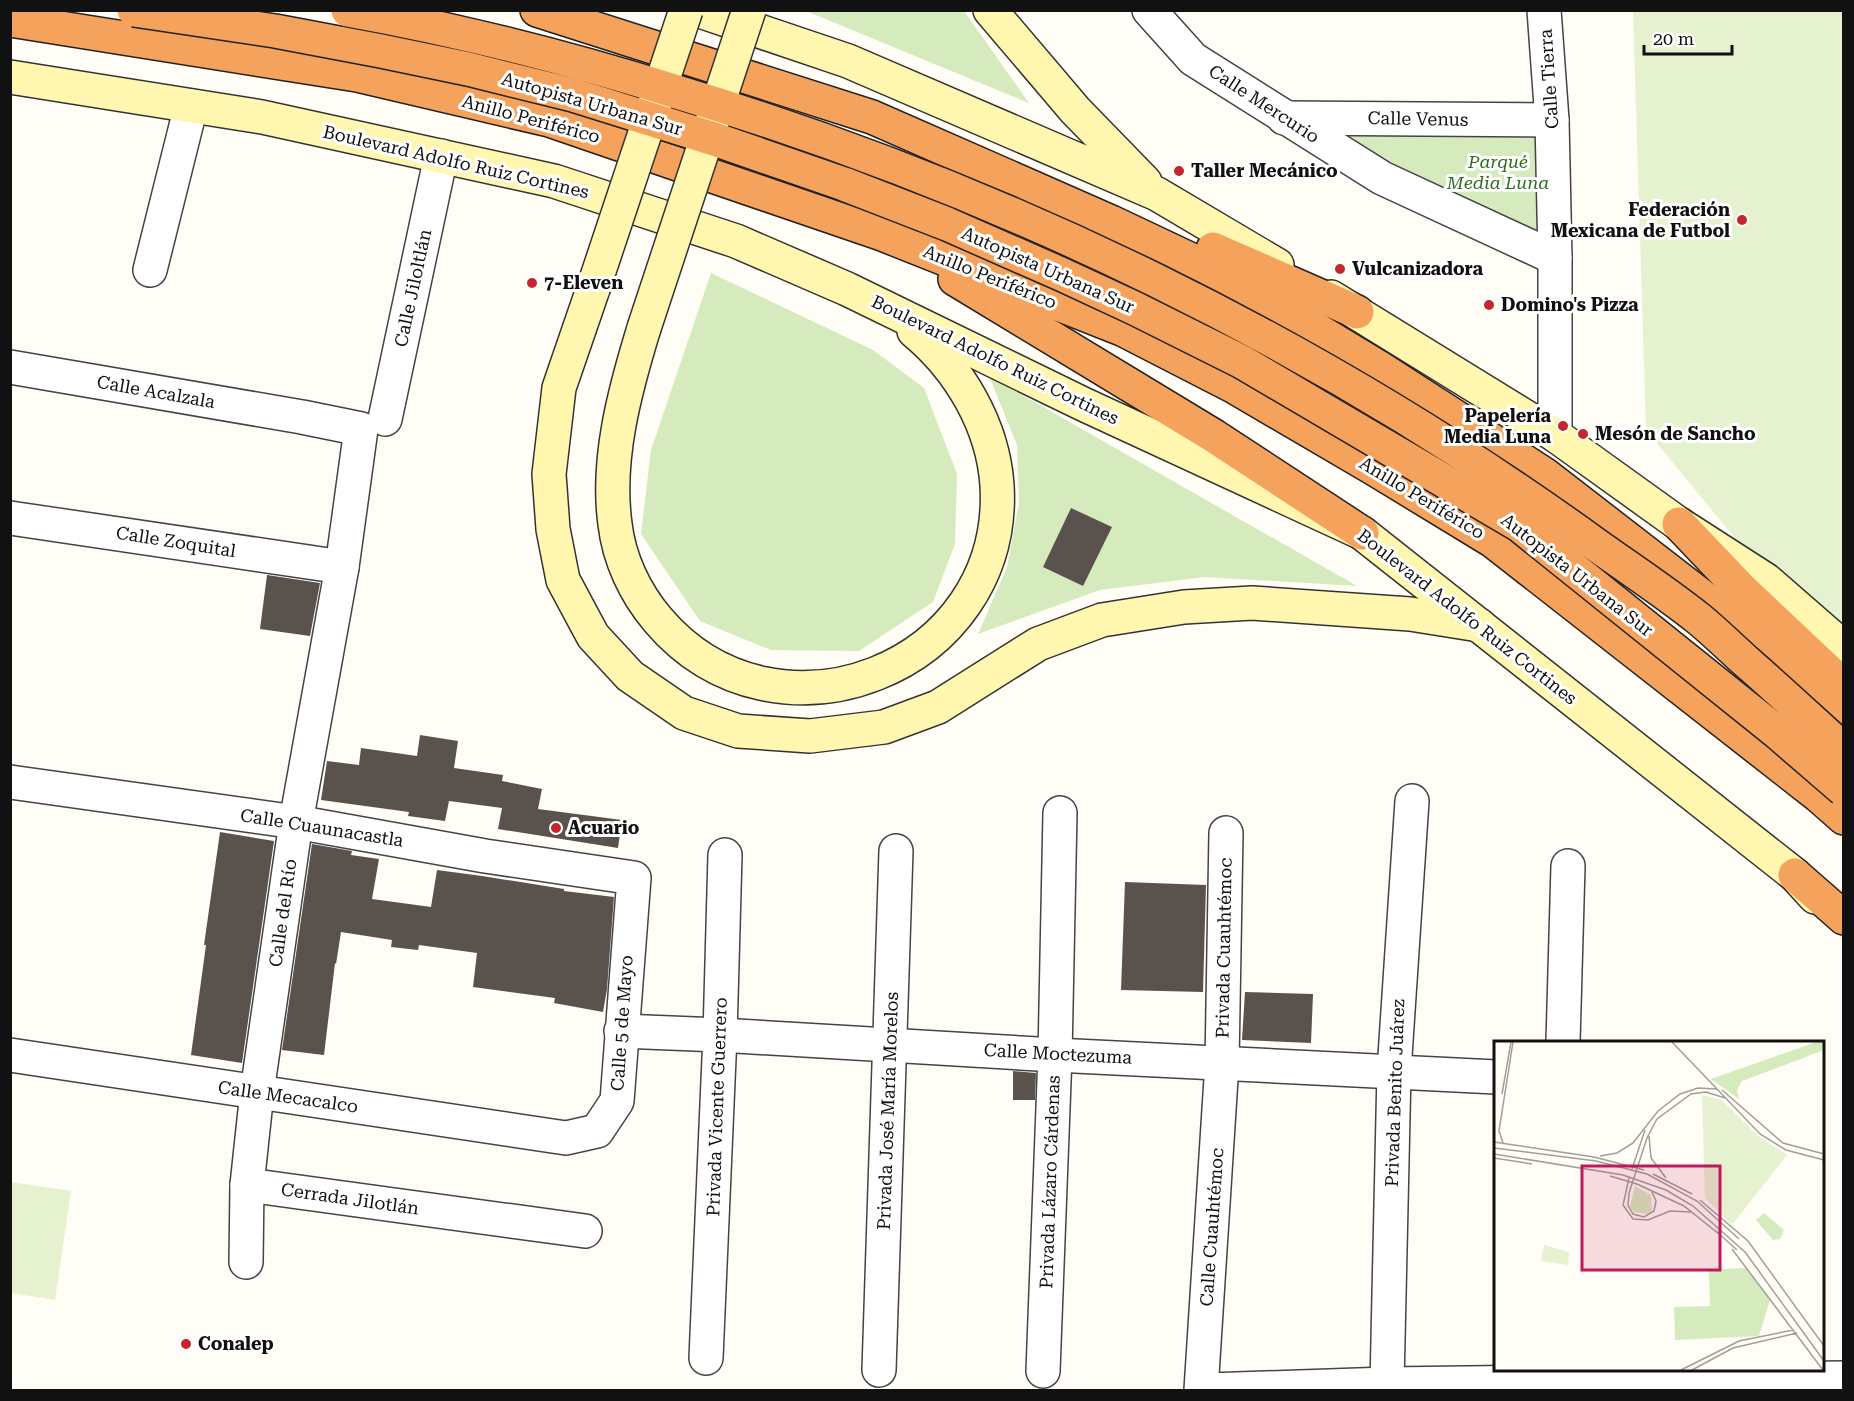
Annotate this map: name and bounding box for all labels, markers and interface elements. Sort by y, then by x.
scale bar [1644,18,1732,56]
street label: Calle Tierra [1535,28,1562,130]
text: 20 m [1653,28,1694,49]
street label: Calle Mercurio [1205,60,1324,147]
street label: Autopista Urbana Sur [499,68,685,139]
street label: Anillo Periférico [460,90,602,147]
street label: Calle Venus [1367,107,1469,130]
street label: Boulevard Adolfo Ruiz Cortines [321,121,591,202]
park label: Parqué Media Luna [1446,151,1549,193]
place label: Taller Mecánico [1191,160,1338,181]
marker: Taller Mecánico [1172,164,1186,178]
place label: Federación Mexicana de Futbol [1551,199,1730,241]
marker: Federación Mexicana de Futbol [1735,213,1749,227]
street label: Autopista Urbana Sur [959,222,1138,317]
street label: Calle Jiloltlán [390,227,435,349]
street label: Anillo Periférico [920,240,1060,313]
place label: Vulcanizadora [1352,258,1484,279]
marker: Vulcanizadora [1333,262,1347,276]
place label: 7-Eleven [544,272,623,293]
marker: 7-Eleven [525,276,539,290]
street label: Boulevard Adolfo Ruiz Cortines [868,290,1122,429]
place label: Domino's Pizza [1501,294,1639,315]
marker: Domino's Pizza [1482,298,1496,312]
street label: Calle Acalzala [95,371,217,412]
place label: Papelería Media Luna [1444,405,1551,447]
marker: Papelería Media Luna [1556,419,1570,433]
place label: Mesón de Sancho [1595,423,1756,444]
marker: Mesón de Sancho [1576,427,1590,441]
street label: Anillo Periférico [1356,452,1489,543]
street label: Autopista Urbana Sur [1497,509,1657,640]
street label: Calle Zoquital [115,522,238,561]
street label: Boulevard Adolfo Ruiz Cortines [1353,524,1581,709]
street label: Calle Cuaunacastla [239,804,405,851]
place label: Acuario [568,817,640,838]
marker: Acuario [549,821,563,835]
street label: Privada Cuauhtémoc [1211,857,1236,1039]
street label: Calle del Río [265,858,300,968]
street label: Calle 5 de Mayo [606,954,637,1092]
street label: Privada José María Morelos [873,991,902,1230]
street label: Privada Vicente Guerrero [702,997,731,1217]
street label: Privada Benito Juárez [1381,998,1408,1187]
street label: Calle Moctezuma [983,1039,1133,1068]
inset map [1494,1041,1824,1371]
street label: Privada Lázaro Cárdenas [1035,1075,1064,1289]
street label: Calle Mecacalco [217,1076,359,1117]
street label: Calle Cuauhtémoc [1195,1147,1228,1307]
street label: Cerrada Jilotlán [280,1178,421,1219]
place label: Conalep [198,1333,274,1354]
marker: Conalep [179,1337,193,1351]

